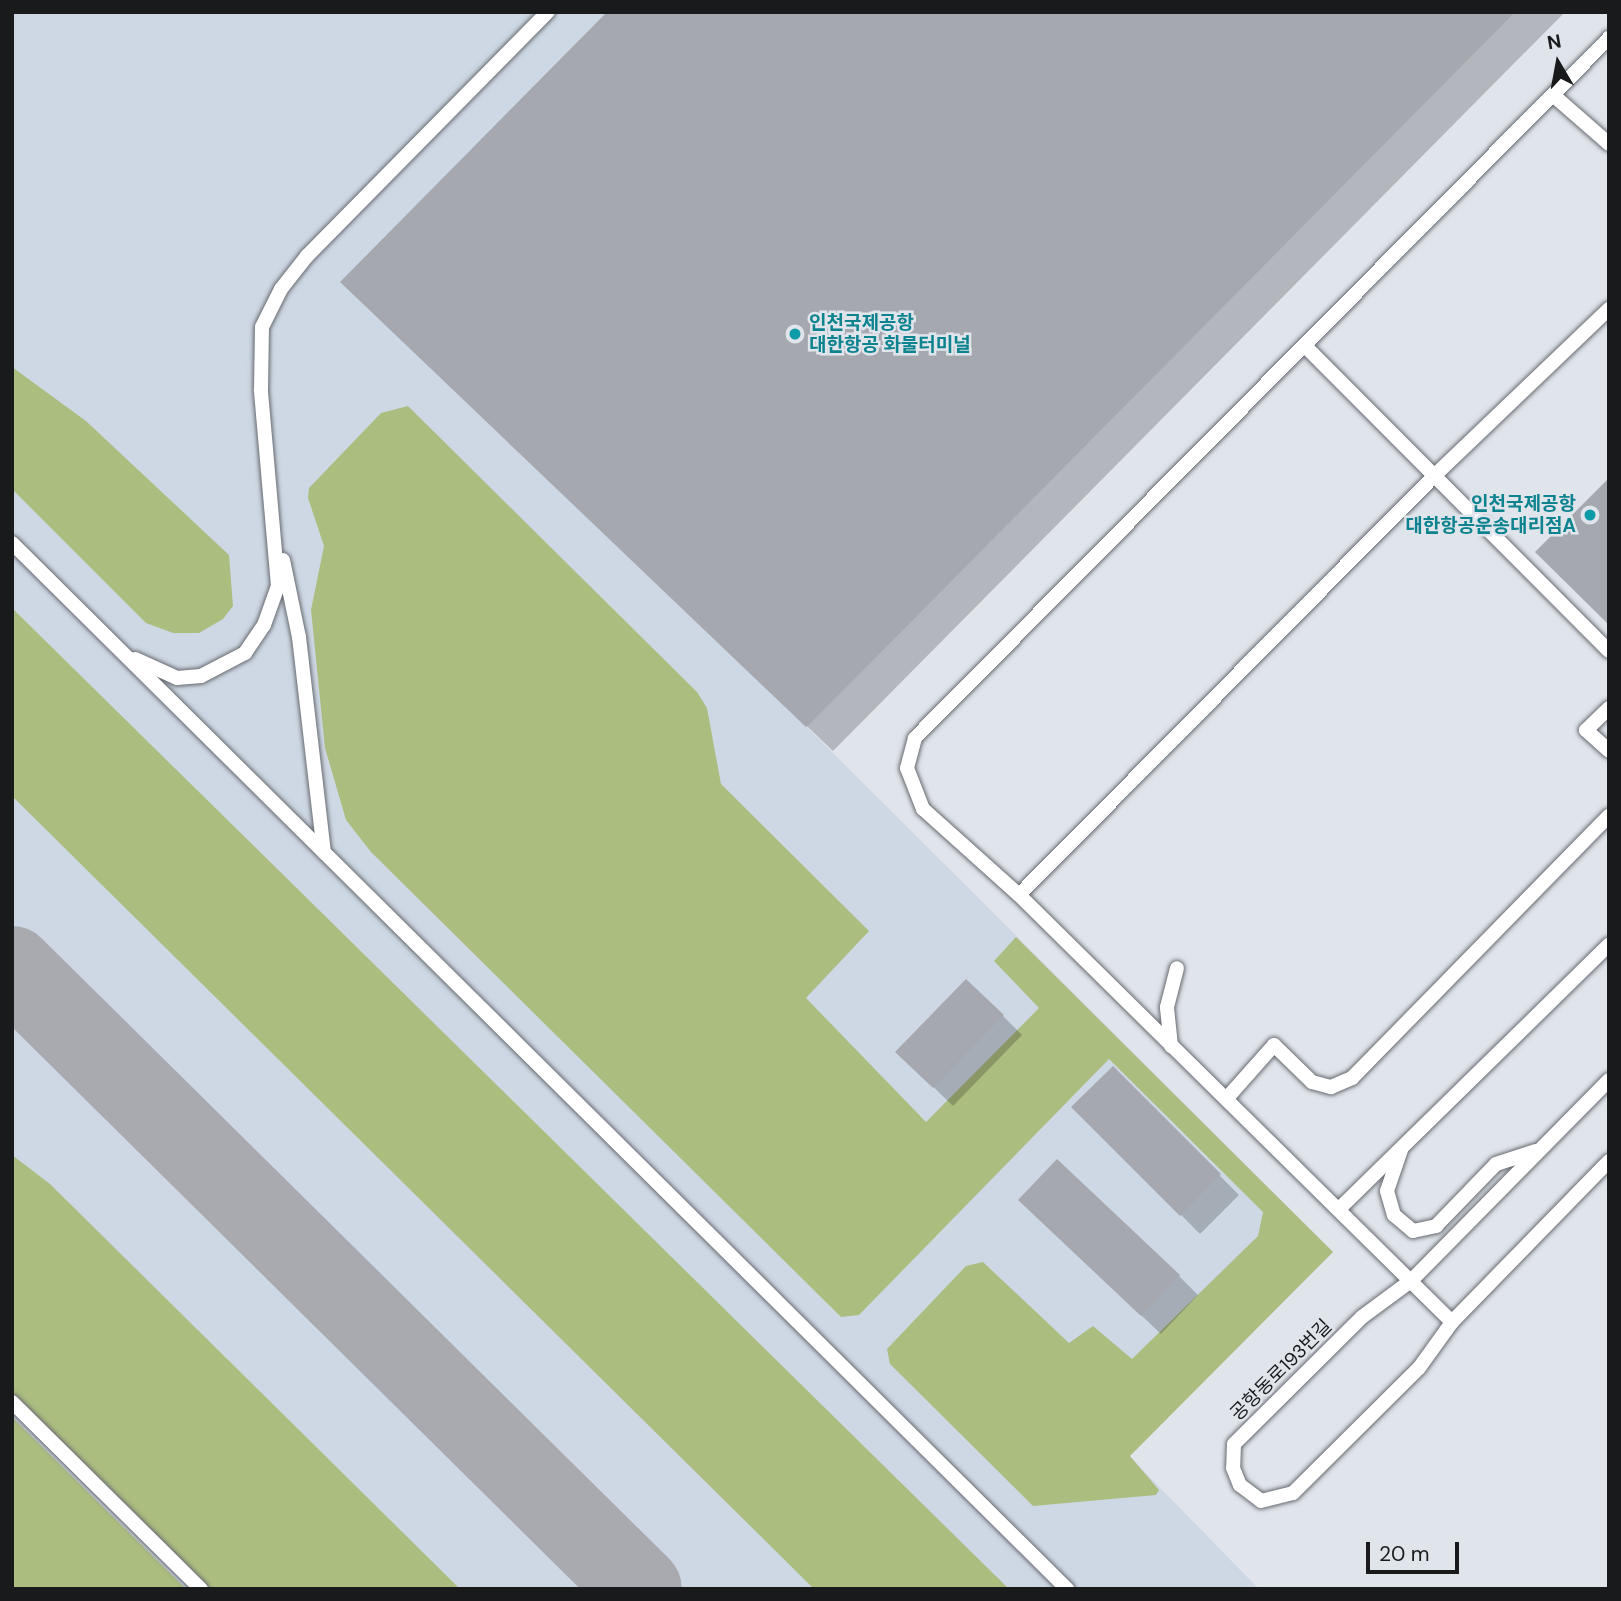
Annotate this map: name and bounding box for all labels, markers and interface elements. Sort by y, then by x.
north arrow [1523,28,1593,98]
text: N [1545,28,1563,55]
place label: 인천국제공항 대한항공 화물터미널 [809,312,971,356]
marker: 인천국제공항 대한항공 화물터미널 [787,326,803,342]
place label: 인천국제공항 대한항공운송대리점A [1405,493,1576,537]
marker: 인천국제공항 대한항공운송대리점A [1582,507,1598,523]
street label: 공항동로193번길 [1226,1315,1336,1425]
scale bar [1369,1528,1462,1572]
text: 20 m [1379,1540,1430,1568]

